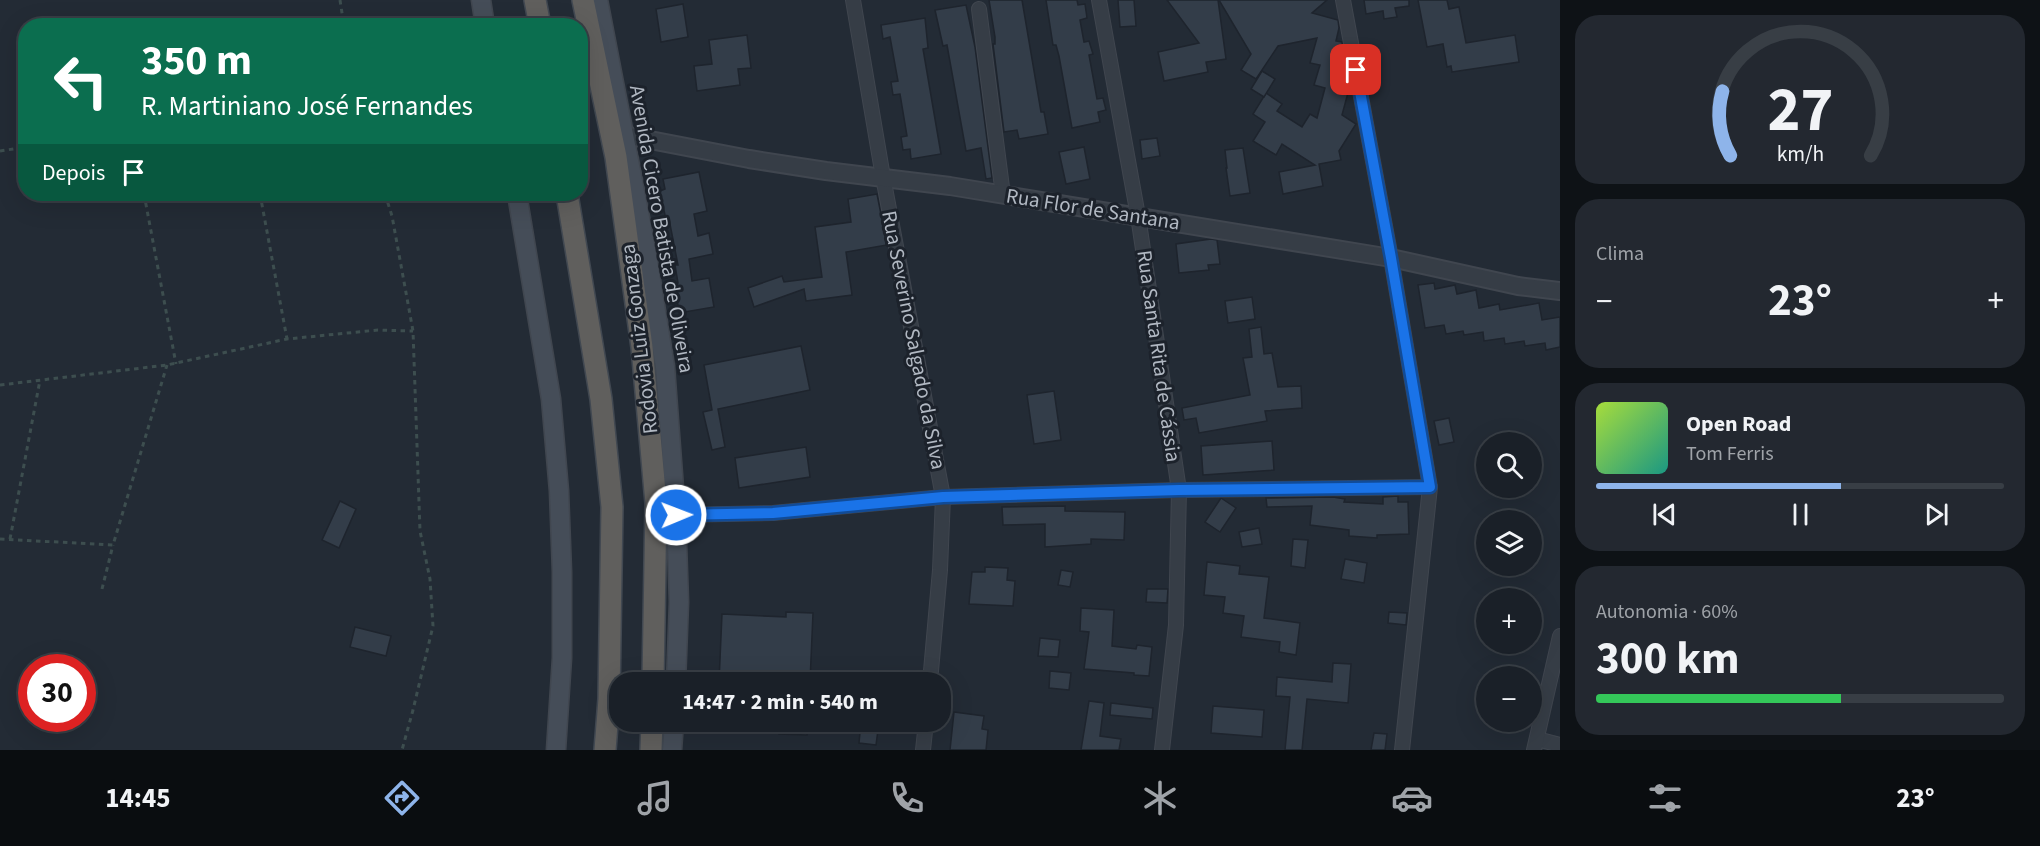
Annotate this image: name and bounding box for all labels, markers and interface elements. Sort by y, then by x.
text: 350 m [141,31,252,91]
icon: left [42,42,120,120]
pin [1330,44,1381,95]
icon: arrive [1339,53,1372,86]
text: 27 [1767,67,1833,156]
street label: Avenida Cicero Batista de Oliveira [622,83,702,375]
text: R. Martiniano José Fernandes [141,87,473,126]
text: km/h [1776,140,1824,171]
icon: arrive [117,156,150,189]
text: Depois [42,157,105,189]
street label: Rua Flor de Santana [1004,180,1182,238]
street label: Rua Severino Salgado da Silva [874,208,954,472]
text: Clima [1596,240,1644,268]
street label: Rodovia Luiz Gonzaga [612,242,666,436]
street label: Rua Santa Rita de Cássia [1129,248,1189,464]
text: 23° [1768,269,1832,333]
text: − [1596,278,1612,325]
text: + [1988,278,2004,325]
text: Open Road [1686,408,1791,440]
map controls [1476,432,1542,732]
button: search [1476,432,1542,498]
text: Tom Ferris [1686,440,1774,468]
position arrow [644,483,708,547]
icon: previous [1648,498,1681,531]
icon: pause [1784,498,1817,531]
icon: next [1920,498,1953,531]
button: layers [1476,510,1542,576]
button: + [1476,588,1542,654]
text: Autonomia · 60% [1596,598,1738,626]
text: 300 km [1596,627,1740,691]
speed limit sign: 30 [18,654,96,732]
button: − [1476,666,1542,732]
text: 14:47 · 2 min · 540 m [682,686,878,718]
icon: directions [381,777,423,819]
icon: music [634,777,676,819]
icon: phone [886,777,928,819]
icon: climate [1139,777,1181,819]
icon: car [1391,777,1433,819]
icon: filters [1644,777,1686,819]
text: 14:45 [105,779,170,818]
text: 23° [1896,779,1935,818]

